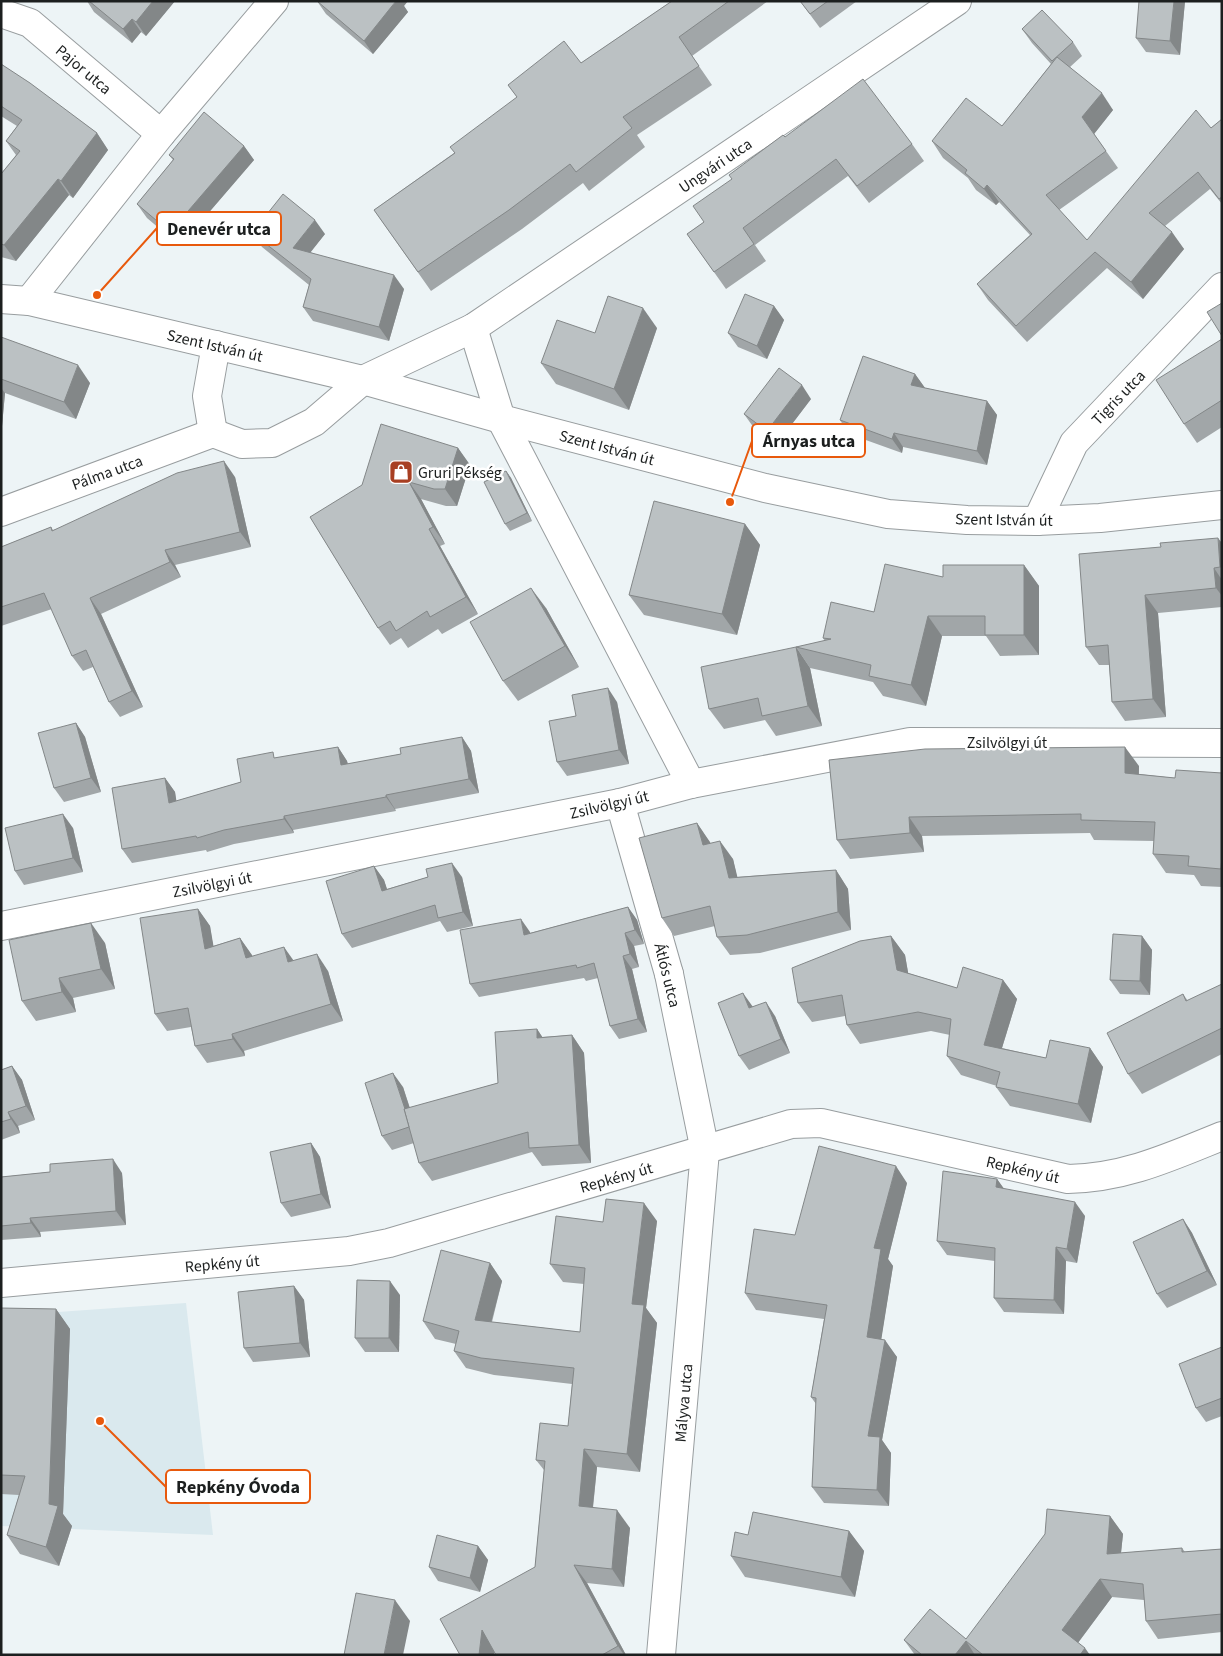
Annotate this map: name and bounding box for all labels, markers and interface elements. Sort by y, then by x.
street label: Pajor utca [51,40,116,100]
street label: Ungvári utca [675,133,757,198]
callout: Denevér utca [157,212,281,245]
text: Denevér utca [167,217,271,242]
street label: Szent István út [165,324,265,368]
street label: Tigris utca [1087,365,1151,430]
callout: Árnyas utca [752,424,865,457]
street label: Szent István út [557,425,657,471]
text: Árnyas utca [762,429,855,454]
street label: Pálma utca [69,450,146,496]
shop icon: Gruri Pékség [388,459,414,485]
place label: Gruri Pékség [418,462,502,484]
street label: Szent István út [955,508,1054,532]
street label: Zsilvölgyi út [967,732,1048,754]
street label: Zsilvölgyi út [568,785,652,825]
street label: Zsilvölgyi út [171,866,254,903]
street label: Átlós utca [648,941,686,1010]
street label: Repkény út [984,1151,1062,1189]
street label: Repkény út [577,1157,656,1199]
street label: Repkény út [184,1250,261,1278]
street label: Mályva utca [670,1363,698,1443]
callout: Repkény Óvoda [166,1470,310,1503]
text: Repkény Óvoda [176,1475,300,1500]

